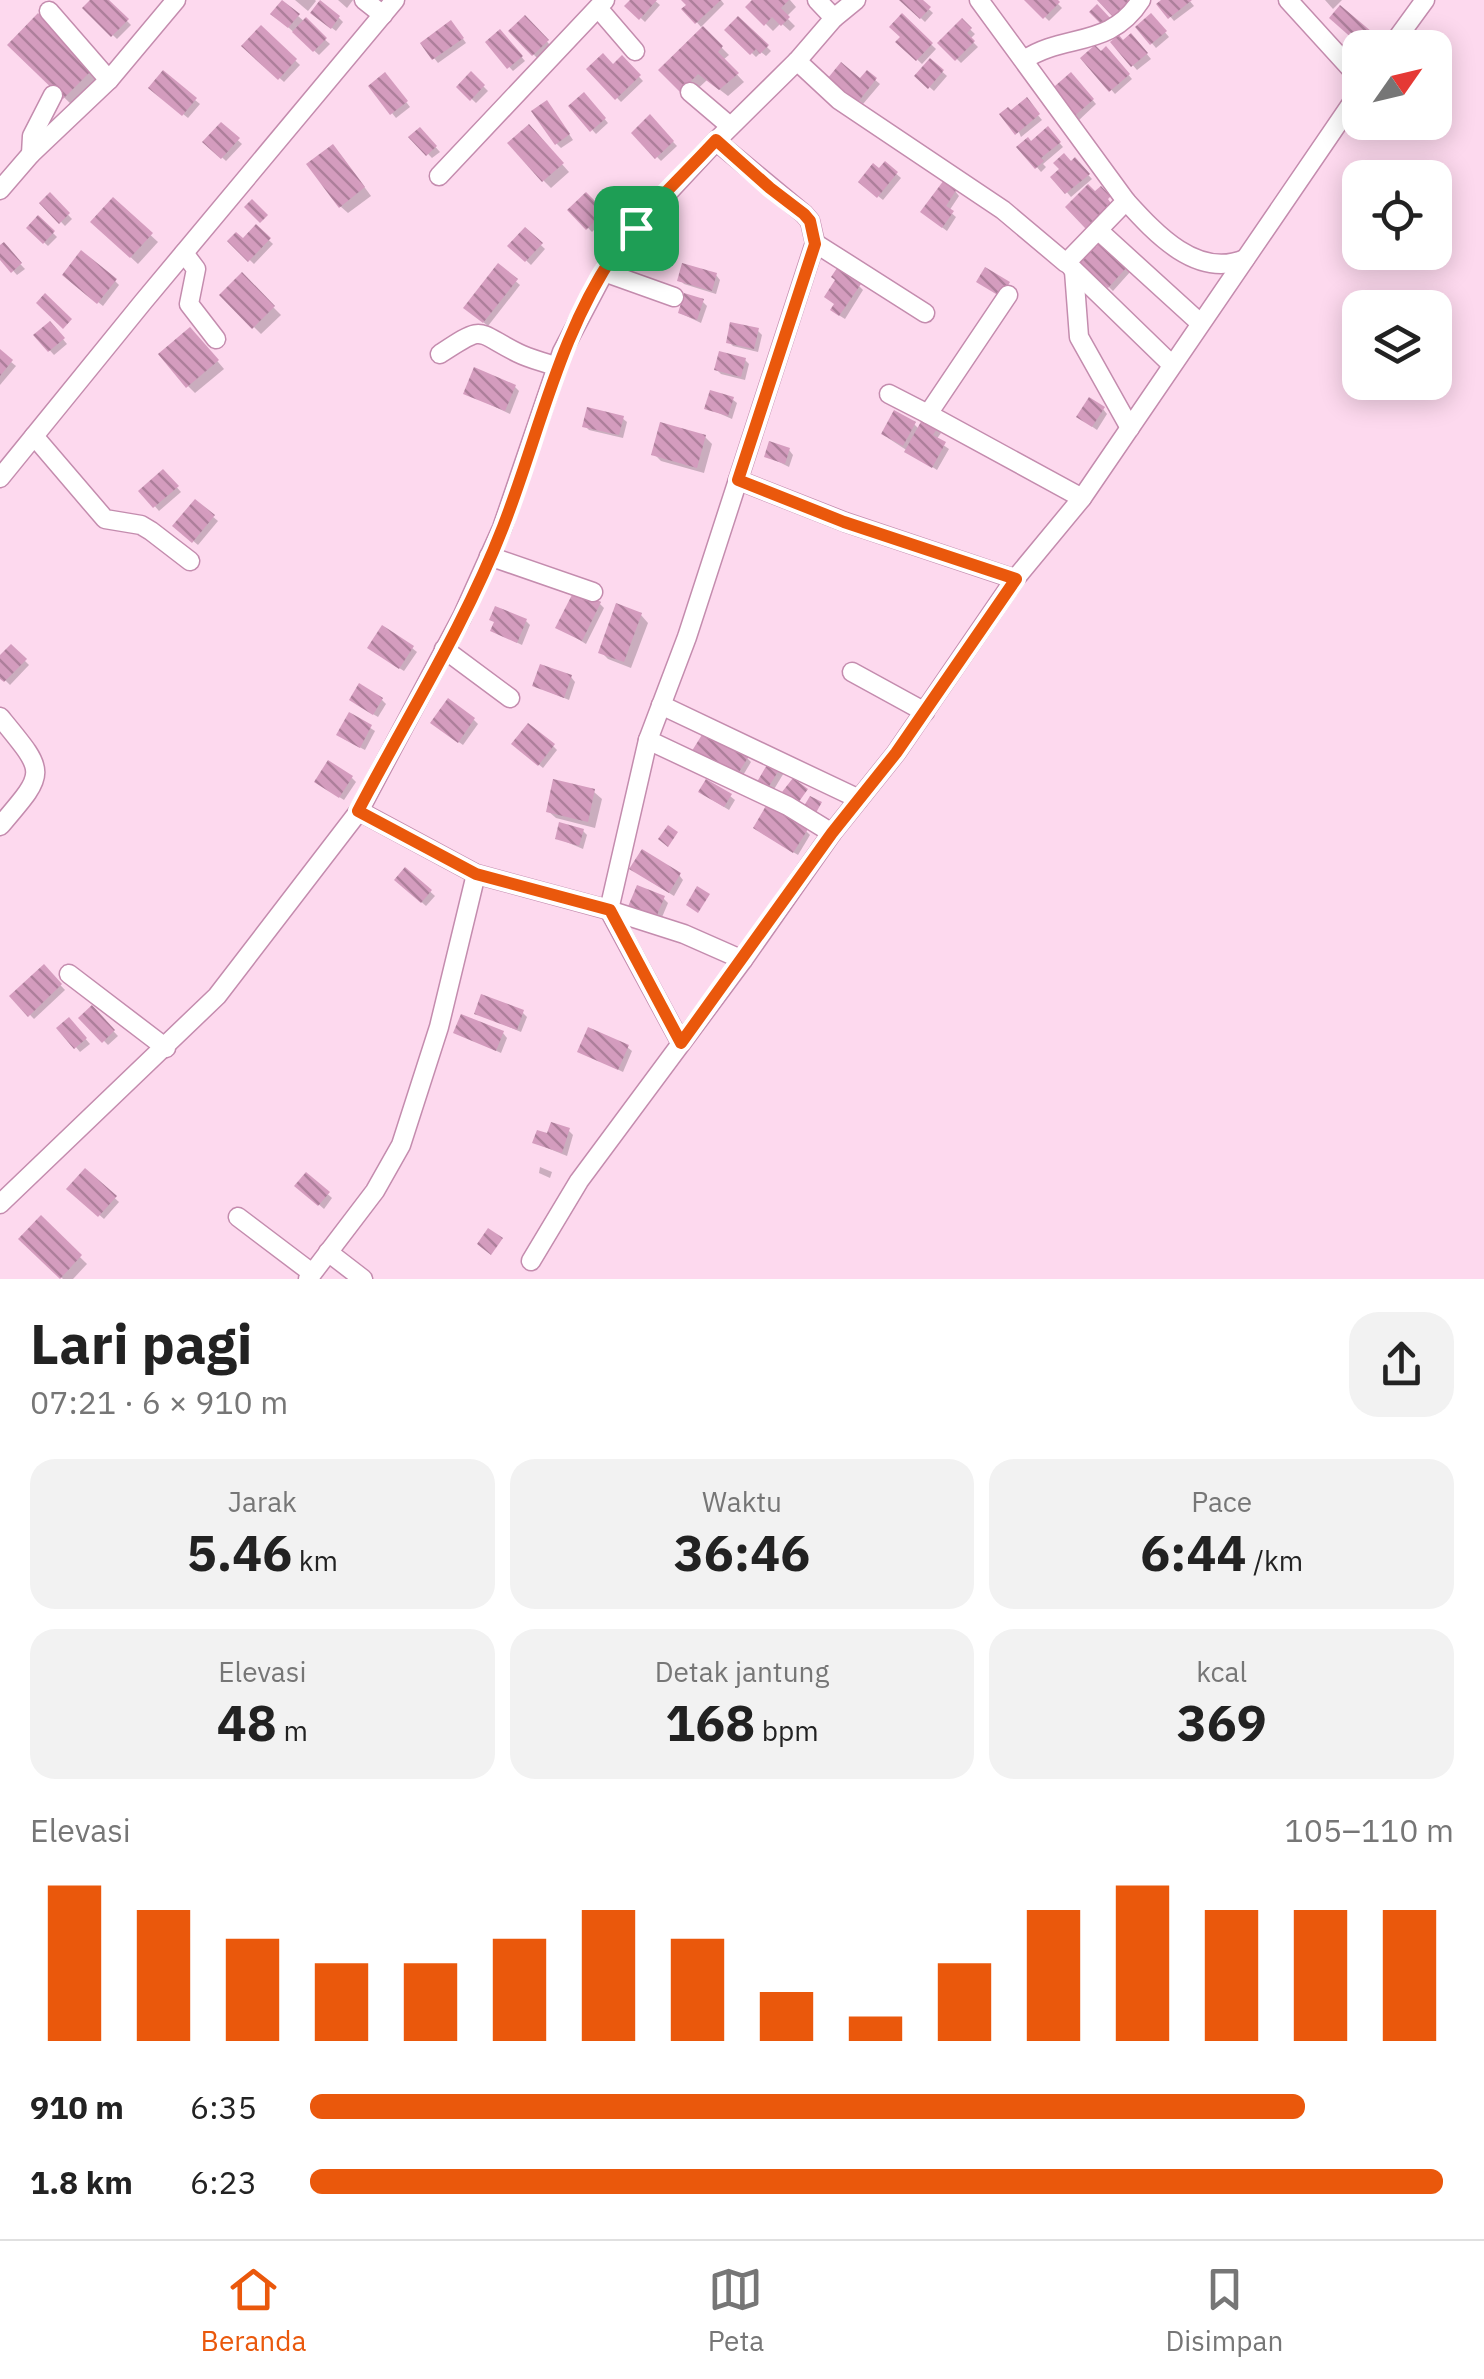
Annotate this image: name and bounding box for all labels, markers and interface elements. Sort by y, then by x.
north arrow [1342,30,1452,140]
map controls [1342,30,1452,400]
button: locate [1342,160,1452,270]
pin [594,186,679,271]
icon: arrive [609,201,664,256]
button: layers [1342,290,1452,400]
text: Lari pagi [30,1308,252,1379]
button: share [1349,1312,1454,1417]
text: 07:21 · 6 × 910 m [30,1381,288,1423]
text: Jarak [228,1483,297,1520]
text: Waktu [702,1483,782,1520]
text: Pace [1191,1483,1252,1520]
text: 5.46 [187,1520,292,1585]
text: 36:46 [674,1520,810,1585]
text: 6:44 [1140,1520,1247,1585]
text: km [292,1542,338,1579]
text: /km [1247,1542,1303,1579]
text: Elevasi [218,1653,306,1690]
text: Detak jantung [655,1653,829,1690]
text: kcal [1196,1653,1247,1690]
text: 48 [217,1690,277,1755]
text: 168 [665,1690,755,1755]
text: 369 [1177,1690,1267,1755]
text: m [277,1712,308,1749]
text: bpm [755,1712,819,1749]
text: Elevasi [30,1809,131,1851]
text: 105–110 m [1284,1809,1454,1851]
text: 910 m [30,2086,124,2128]
text: 6:35 [190,2086,257,2128]
text: 1.8 km [30,2161,133,2203]
text: 6:23 [190,2161,257,2203]
tab: Beranda [201,2262,306,2359]
tab: Peta [708,2262,764,2359]
tab: Disimpan [1165,2262,1283,2359]

